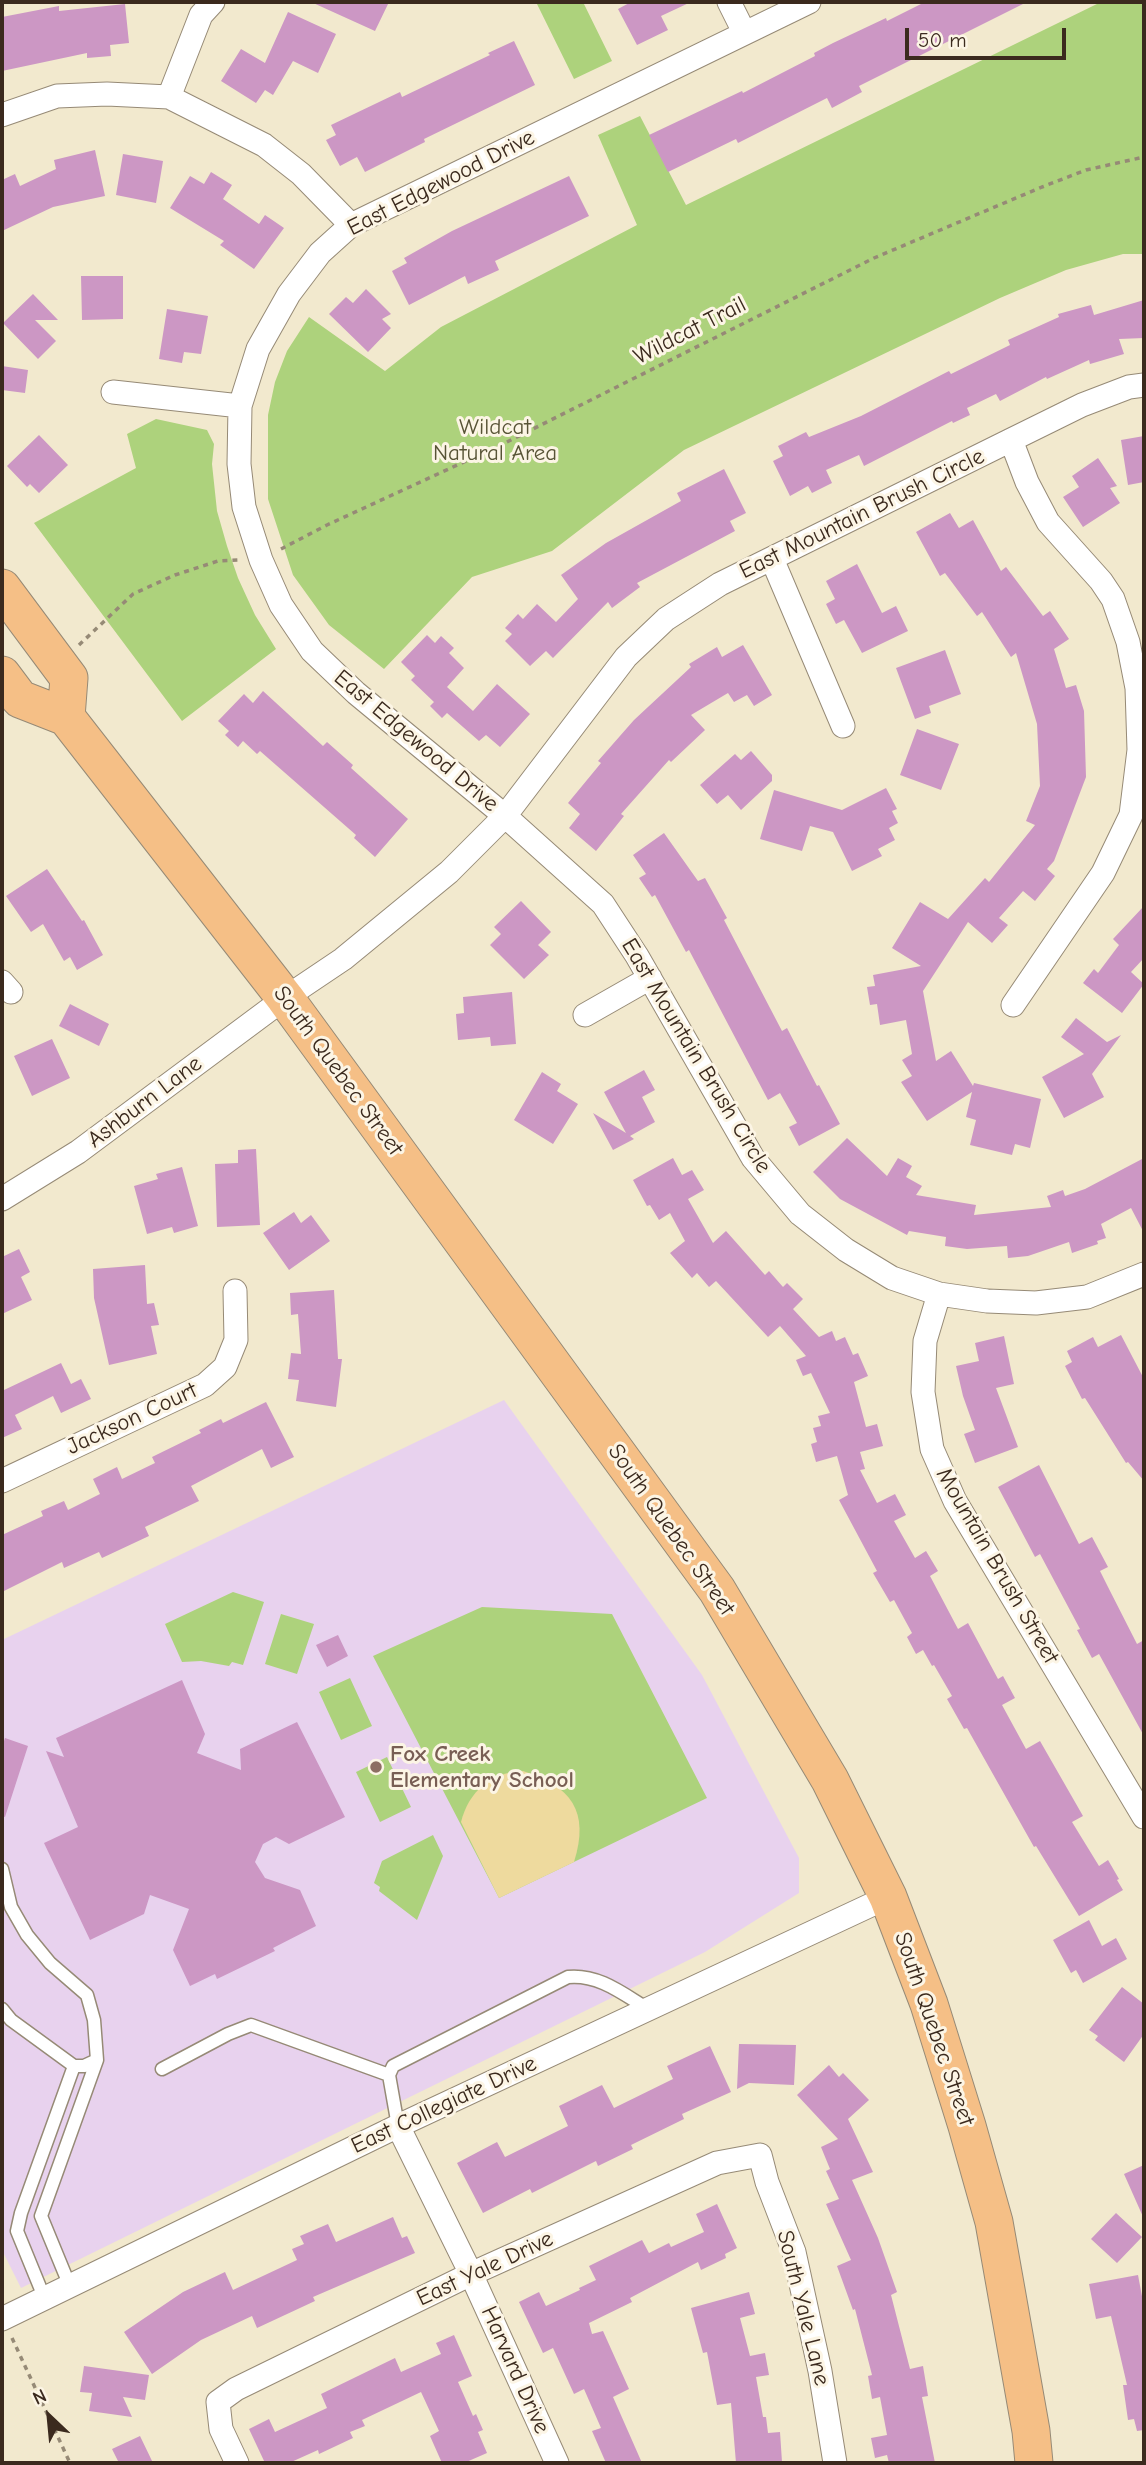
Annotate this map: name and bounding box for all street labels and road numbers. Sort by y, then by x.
street label: East Edgewood Drive [343,124,539,242]
street label: Wildcat Trail [629,291,751,371]
street label: East Mountain Brush Circle [735,443,989,585]
street label: East Edgewood Drive [328,664,504,818]
street label: East Mountain Brush Circle [615,934,777,1178]
street label: South Quebec Street [267,981,409,1161]
street label: Ashburn Lane [82,1050,208,1154]
street label: Jackson Court [63,1377,201,1461]
street label: South Quebec Street [601,1439,741,1621]
street label: Mountain Brush Street [930,1463,1064,1669]
street label: South Quebec Street [888,1929,980,2129]
street label: East Collegiate Drive [347,2050,541,2160]
street label: East Yale Drive [412,2225,558,2313]
street label: South Yale Lane [770,2228,836,2388]
street label: Harvard Drive [475,2302,555,2438]

